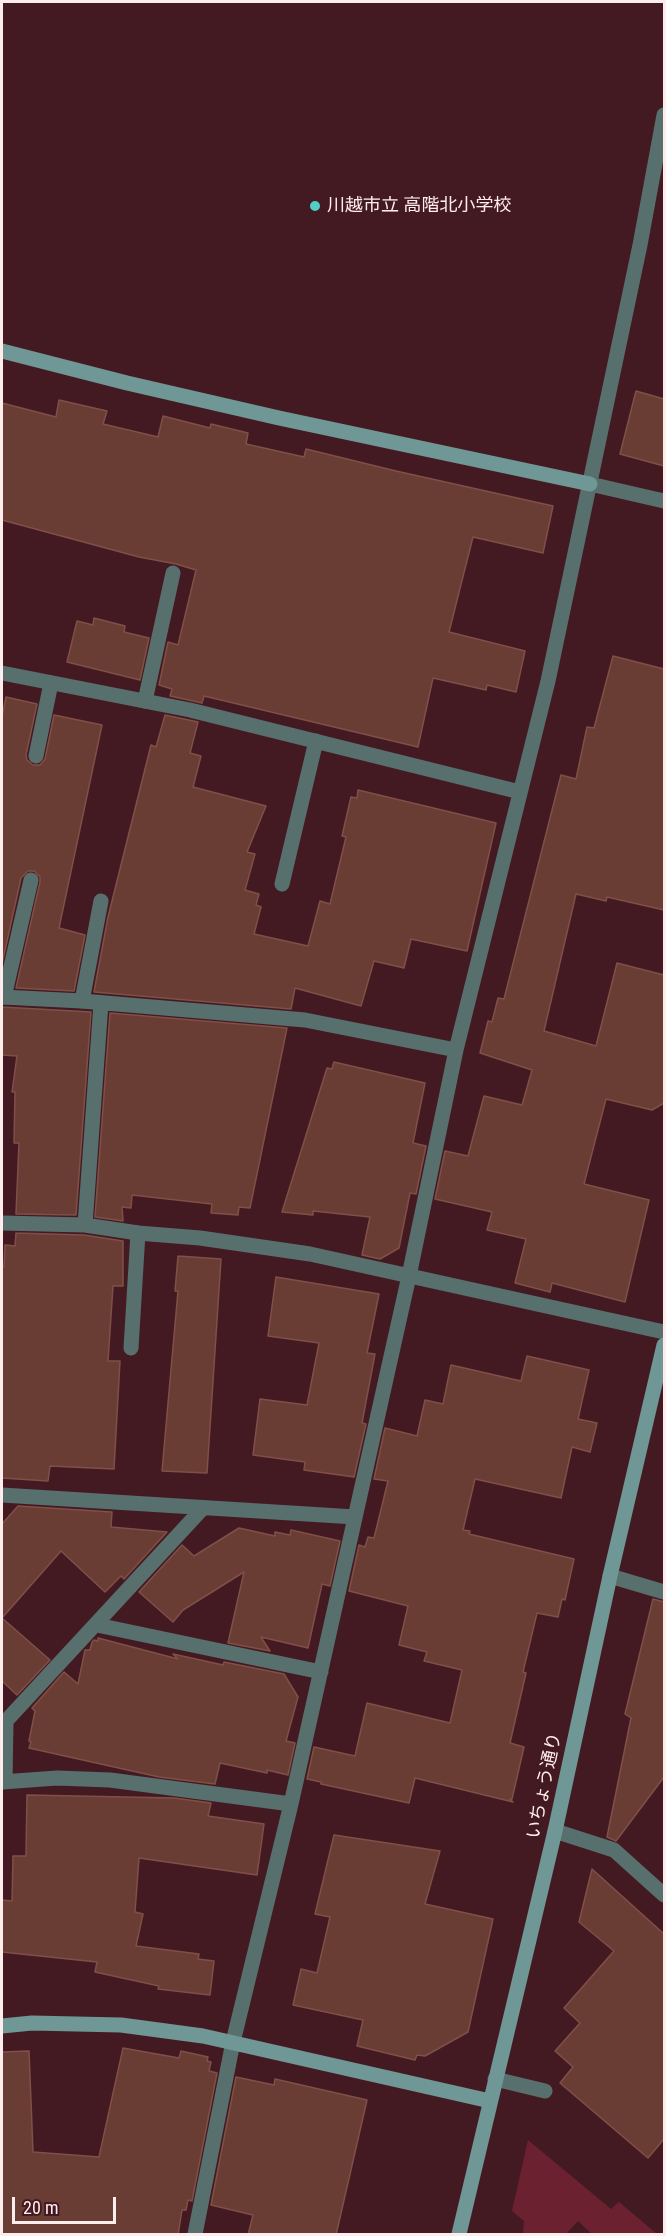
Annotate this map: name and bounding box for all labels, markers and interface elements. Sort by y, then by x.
place label: 川越市立 高階北小学校 [327,195,511,217]
marker: 川越市立 高階北小学校 [308,199,322,213]
street label: いちょう通り [523,1731,567,1841]
scale bar [15,2185,118,2223]
text: 20 m [23,2197,58,2218]

